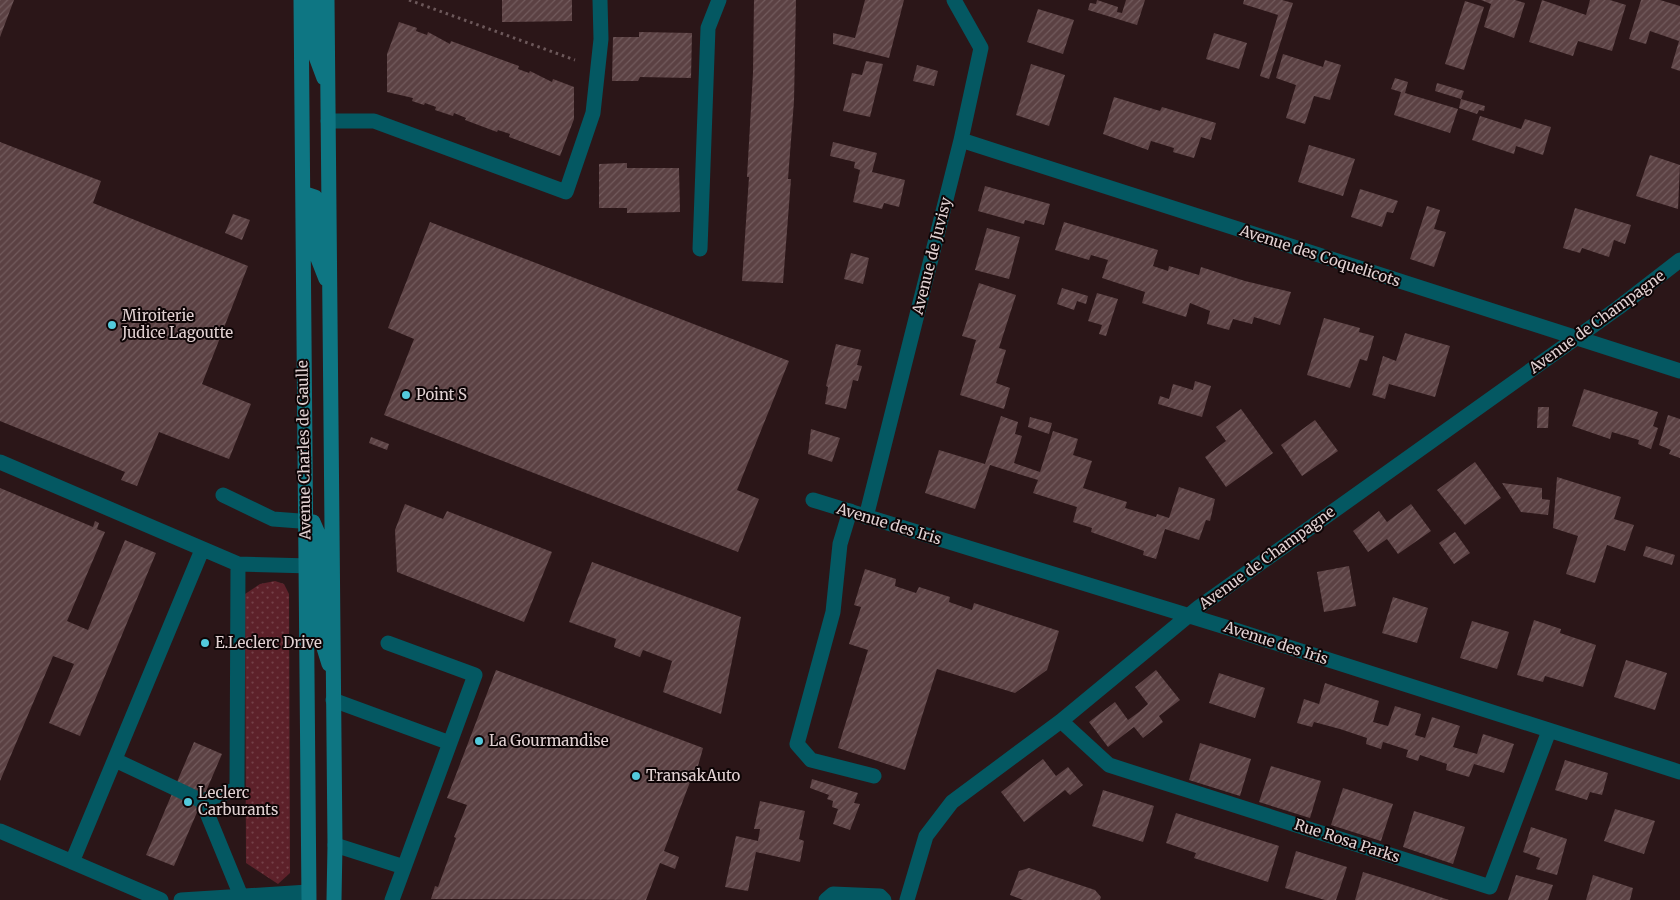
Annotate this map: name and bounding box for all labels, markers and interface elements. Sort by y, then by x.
street label: Avenue de Juvisy [907,195,955,318]
street label: Avenue des Coquelicots [1236,220,1403,290]
street label: Avenue de Champagne [1524,266,1669,378]
place label: Miroiterie Judice Lagoutte [121,306,233,342]
marker: Miroiterie Judice Lagoutte [106,319,118,331]
street label: Avenue Charles de Gaulle [292,360,315,541]
place label: Point S [416,385,467,404]
marker: Point S [400,389,412,401]
street label: Avenue des Iris [834,498,944,548]
street label: Avenue de Champagne [1194,502,1339,614]
street label: Avenue des Iris [1221,616,1331,668]
place label: E.Leclerc Drive [215,633,322,652]
marker: E.Leclerc Drive [199,637,211,649]
place label: La Gourmandise [489,731,609,750]
marker: La Gourmandise [473,735,485,747]
place label: TransakAuto [646,766,741,785]
marker: TransakAuto [630,770,642,782]
place label: Leclerc Carburants [198,783,278,819]
marker: Leclerc Carburants [182,796,194,808]
street label: Rue Rosa Parks [1292,815,1402,867]

